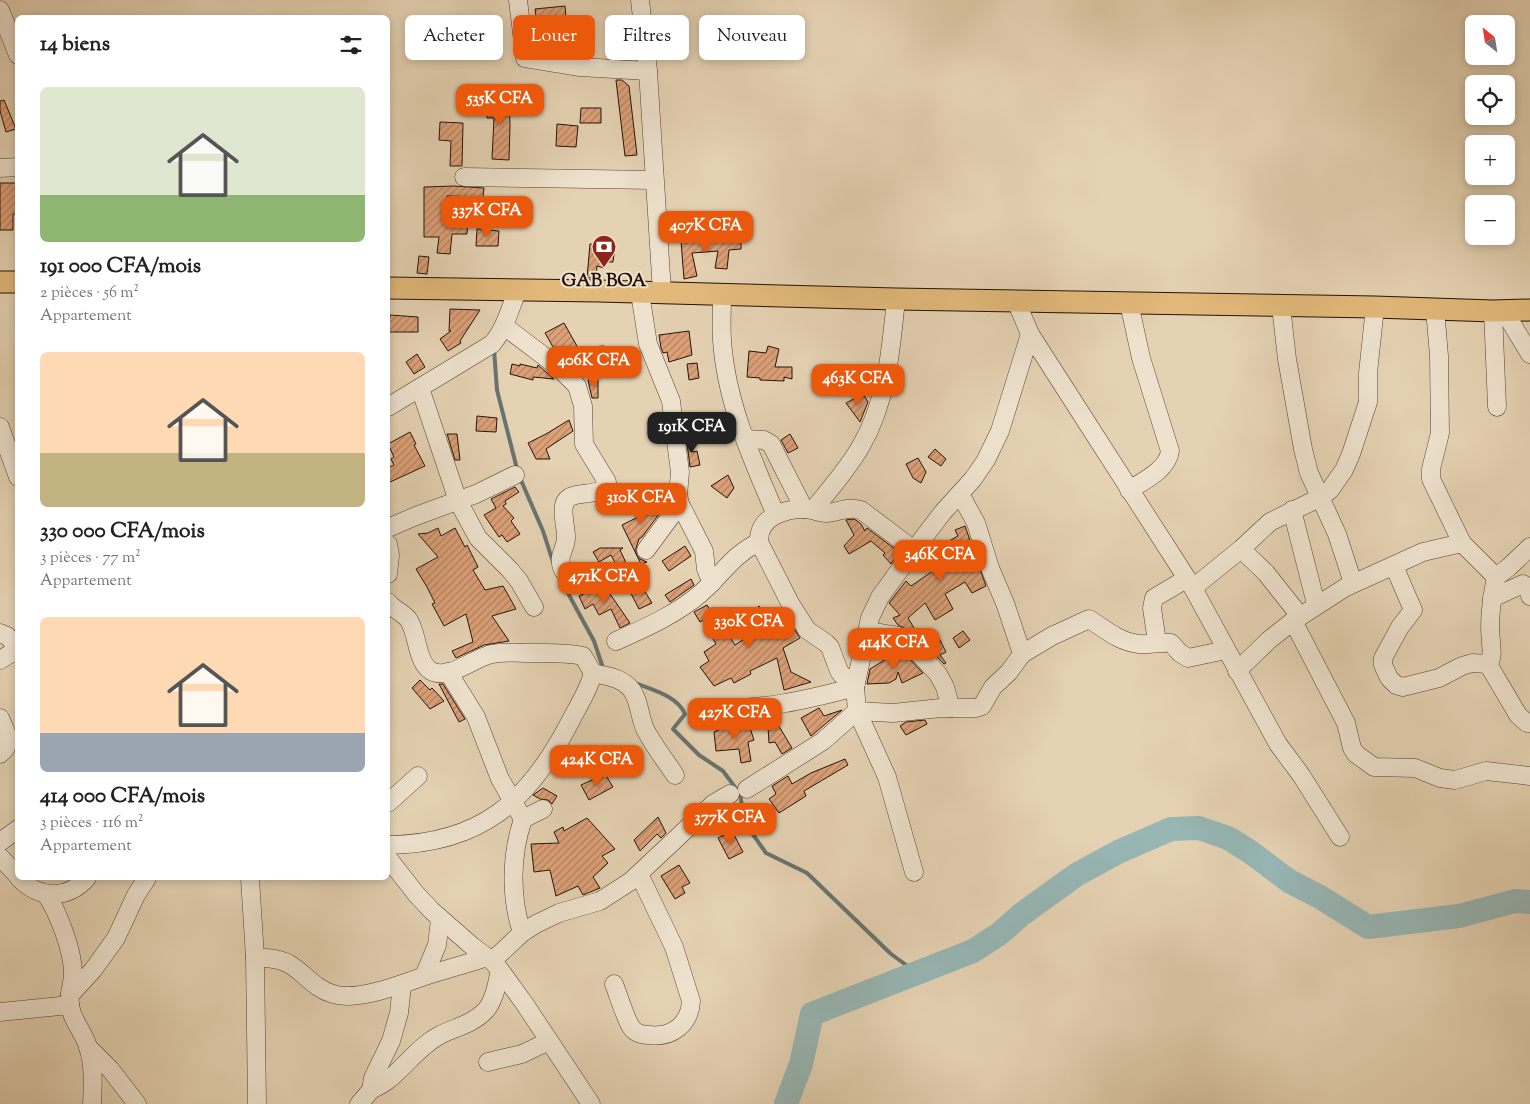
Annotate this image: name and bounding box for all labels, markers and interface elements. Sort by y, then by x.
chip: Acheter [405,15,503,60]
chip: Louer [513,15,595,60]
chip: Filtres [605,15,689,60]
chip: Nouveau [699,15,805,60]
north arrow [1465,15,1515,65]
map controls [1465,15,1515,245]
text: 14 biens [40,30,110,60]
icon: filters [337,31,365,59]
button: locate [1465,75,1515,125]
pin: 535K CFA [448,84,552,126]
text: 535K CFA [467,88,533,111]
icon: home [158,120,248,210]
button: + [1465,135,1515,185]
button: − [1465,195,1515,245]
pin: 337K CFA [435,196,539,238]
text: 337K CFA [452,200,522,223]
pin: 407K CFA [654,210,758,253]
text: 407K CFA [669,215,743,238]
bank icon: GAB BOA [591,234,617,268]
text: 191 000 CFA/mois [40,252,201,282]
place label: GAB BOA [562,269,647,295]
text: 2 pièces · 56 m² [40,282,139,305]
text: Appartement [40,305,132,328]
pin: 406K CFA [542,346,646,388]
text: 406K CFA [557,350,631,373]
pin: 463K CFA [806,364,910,406]
text: 463K CFA [822,368,894,391]
icon: home [158,385,248,475]
pin: 191K CFA [640,412,744,454]
text: 191K CFA [658,416,726,439]
pin: 310K CFA [589,482,693,525]
text: 310K CFA [606,487,676,510]
text: 330 000 CFA/mois [40,517,205,547]
pin: 346K CFA [888,540,992,582]
text: 346K CFA [904,544,976,567]
text: 3 pièces · 77 m² [40,547,141,570]
pin: 471K CFA [552,562,656,604]
text: 471K CFA [569,566,639,589]
text: Appartement [40,570,132,593]
pin: 330K CFA [697,606,801,649]
text: 330K CFA [714,611,784,634]
pin: 414K CFA [842,628,946,670]
text: 414K CFA [859,632,929,655]
icon: home [158,650,248,740]
pin: 427K CFA [683,698,787,740]
text: 427K CFA [699,702,771,725]
pin: 424K CFA [545,744,649,787]
text: 424K CFA [561,749,633,772]
text: 414 000 CFA/mois [40,782,205,812]
pin: 377K CFA [678,802,782,845]
text: 377K CFA [694,807,766,830]
text: 3 pièces · 116 m² [40,812,143,835]
text: Appartement [40,835,132,858]

